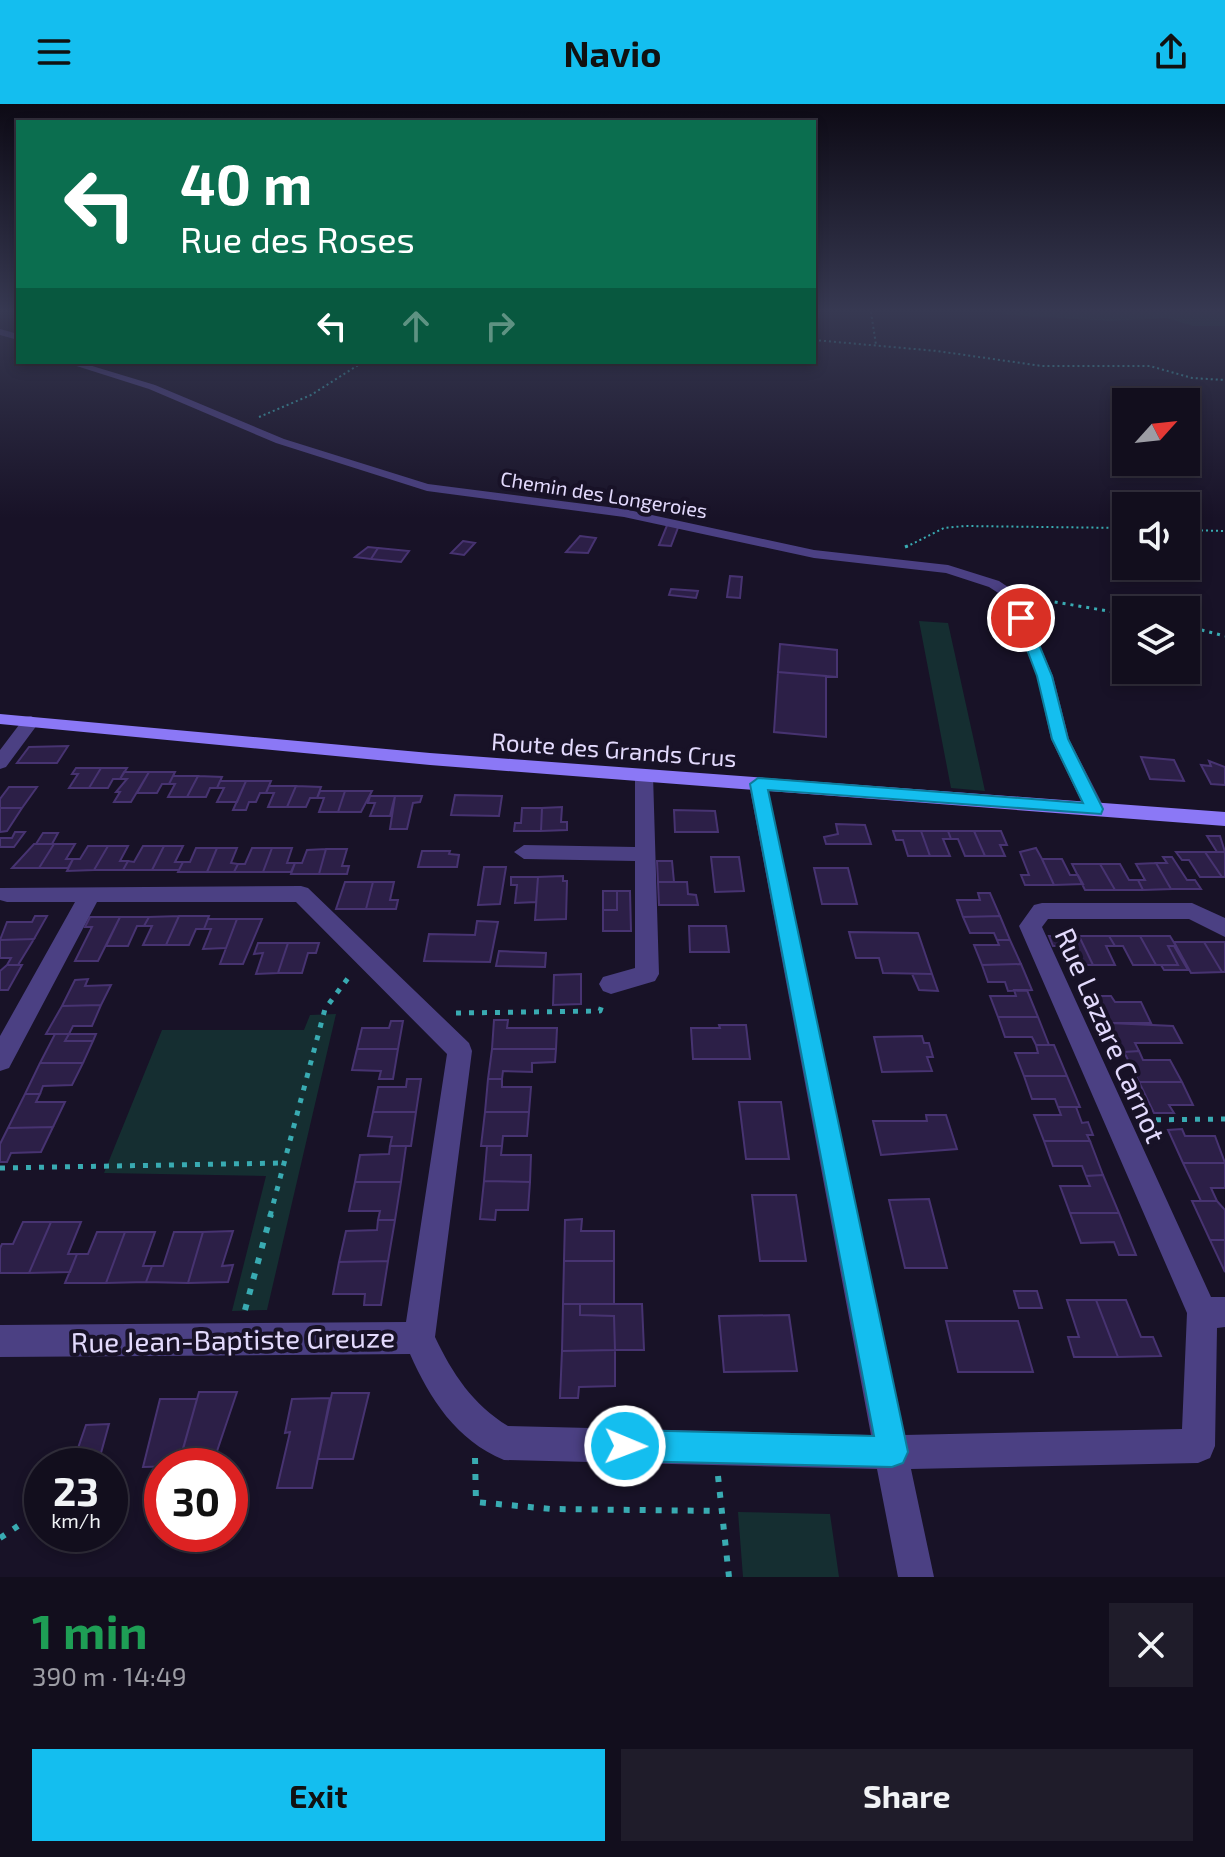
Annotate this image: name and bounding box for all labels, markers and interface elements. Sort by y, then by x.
icon: menu [32,30,76,74]
icon: share [1149,30,1193,74]
text: Navio [564,31,661,74]
text: 40 m [180,149,312,216]
icon: left [48,152,152,256]
text: Rue des Roses [180,217,415,260]
icon: left [310,304,354,348]
icon: ahead [394,304,438,348]
icon: right [478,304,522,348]
north arrow [1112,388,1200,476]
map controls [1112,388,1200,684]
street label: Chemin des Longeroies [499,466,709,522]
button: sound [1112,492,1200,580]
pin [987,584,1055,652]
icon: arrive [999,596,1043,640]
button: layers [1112,596,1200,684]
street label: Route des Grands Crus [490,726,738,772]
street label: Rue Lazare Carnot [1048,922,1174,1148]
street label: Rue Jean-Baptiste Greuze [71,1319,395,1359]
position arrow [583,1404,667,1488]
speed limit sign: 30 [144,1448,248,1552]
text: 23 [53,1466,99,1514]
text: km/h [51,1508,101,1532]
text: 1 min [32,1601,148,1659]
button: close [1109,1603,1193,1687]
text: 390 m · 14:49 [32,1660,187,1691]
button: Exit [32,1749,605,1841]
button: Share [621,1749,1193,1841]

